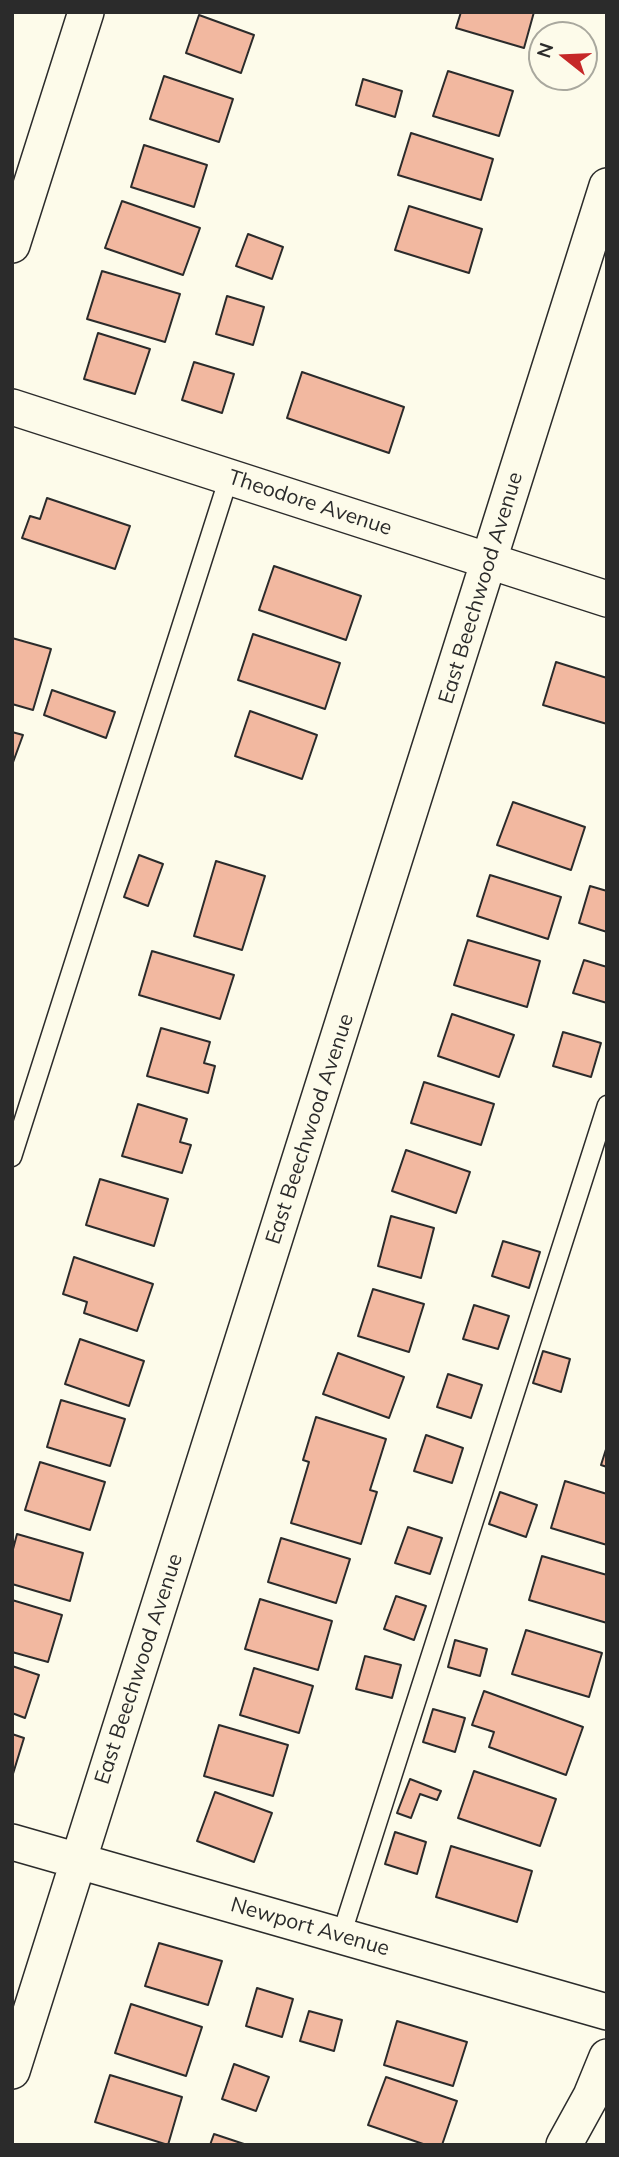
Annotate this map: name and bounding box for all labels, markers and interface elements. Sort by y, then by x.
north arrow [528,21,598,91]
text: N [531,40,559,61]
street label: Theodore Avenue [225,465,395,541]
street label: East Beechwood Avenue [434,469,528,707]
street label: East Beechwood Avenue [261,1011,359,1247]
street label: East Beechwood Avenue [90,1551,188,1787]
street label: Newport Avenue [228,1892,392,1962]

